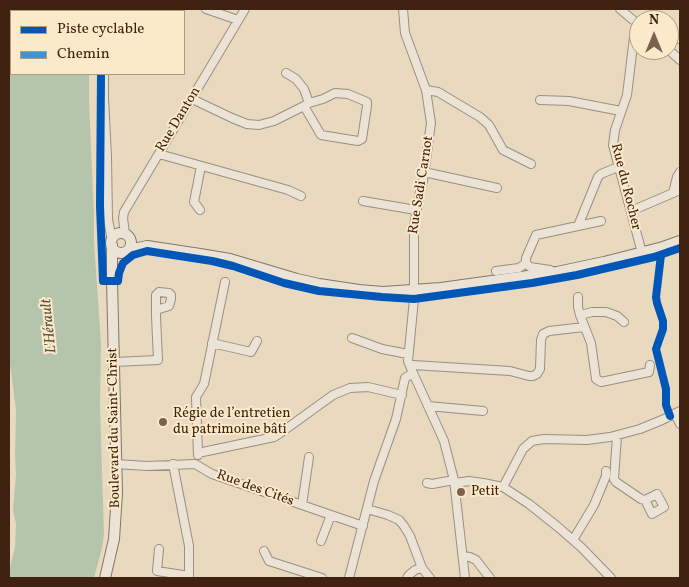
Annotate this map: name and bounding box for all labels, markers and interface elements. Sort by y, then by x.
legend [10,10,185,75]
north arrow [629,10,679,60]
text: N [649,11,659,30]
text: Piste cyclable [57,19,144,40]
text: Chemin [57,44,110,65]
street label: Rue Danton [153,84,205,156]
street label: Rue Sadi Carnot [406,135,438,235]
street label: Rue du Rocher [606,142,644,232]
water label: L'Hérault [38,298,62,354]
street label: Boulevard du Saint-Christ [105,347,125,509]
place label: Régie de l’entretien du patrimoine bâti [173,406,291,438]
marker: Régie de l’entretien du patrimoine bâti [157,416,169,428]
street label: Rue des Cités [214,467,296,511]
place label: Petit [471,484,500,500]
marker: Petit [455,486,467,498]

